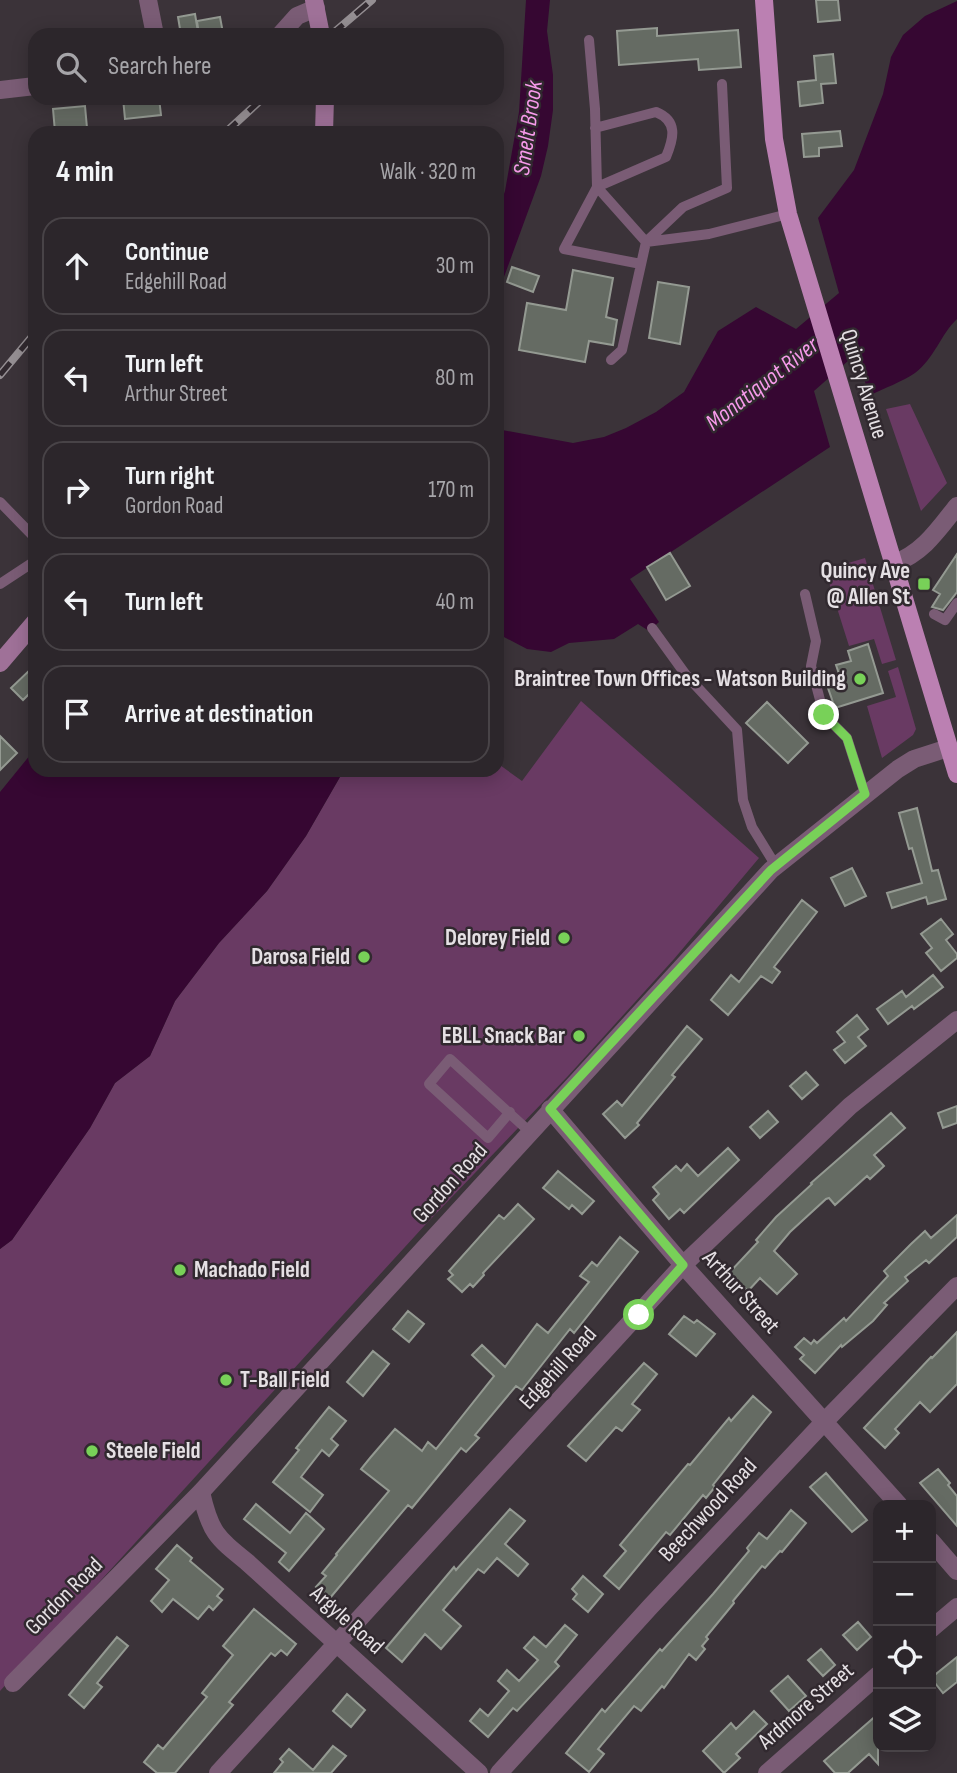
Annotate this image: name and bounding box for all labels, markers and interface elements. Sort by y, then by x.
search box [28,28,504,105]
icon: search [52,48,90,86]
text: Search here [108,51,211,82]
water label: Smelt Brook [507,78,549,177]
text: 4 min [56,154,114,190]
text: Walk · 320 m [380,158,476,186]
text: Continue [125,237,209,268]
icon: ahead [58,247,96,285]
text: 30 m [436,252,474,280]
text: Edgehill Road [125,268,227,296]
street label: Quincy Avenue [834,326,894,442]
water label: Monatiquot River [700,330,825,437]
text: Turn left [125,349,203,380]
icon: left [58,359,96,397]
text: 80 m [435,364,474,392]
text: Arthur Street [125,380,227,408]
text: Turn right [125,461,214,492]
icon: right [58,471,96,509]
text: 170 m [428,476,474,504]
text: Gordon Road [125,492,223,520]
place label: Quincy Ave @ Allen St [821,557,910,611]
marker: Quincy Ave @ Allen St [916,576,932,592]
icon: left [58,583,96,621]
text: Turn left [125,587,203,618]
text: 40 m [436,588,474,616]
place label: Braintree Town Offices - Watson Building [514,665,846,693]
marker: Braintree Town Offices - Watson Building [852,671,868,687]
icon: arrive [58,695,96,733]
text: Arrive at destination [125,699,313,730]
route end [808,699,839,730]
place label: Delorey Field [445,924,550,952]
marker: Delorey Field [556,930,572,946]
place label: Darosa Field [251,943,350,971]
marker: Darosa Field [356,949,372,965]
place label: EBLL Snack Bar [442,1022,565,1050]
marker: EBLL Snack Bar [571,1028,587,1044]
street label: Gordon Road [407,1137,493,1229]
street label: Arthur Street [696,1244,786,1339]
place label: Machado Field [194,1256,310,1284]
marker: Machado Field [172,1262,188,1278]
route start [623,1299,654,1330]
street label: Edgehill Road [513,1321,603,1415]
place label: T-Ball Field [240,1366,330,1394]
marker: T-Ball Field [218,1372,234,1388]
place label: Steele Field [106,1437,200,1465]
marker: Steele Field [84,1443,100,1459]
street label: Beechwood Road [653,1452,763,1568]
map controls [873,1500,936,1752]
button: + [873,1500,936,1563]
street label: Gordon Road [19,1551,109,1641]
button: − [873,1563,936,1626]
street label: Argyle Road [304,1579,390,1660]
button: locate [873,1626,936,1689]
street label: Ardmore Street [751,1657,860,1756]
button: layers [873,1689,936,1752]

